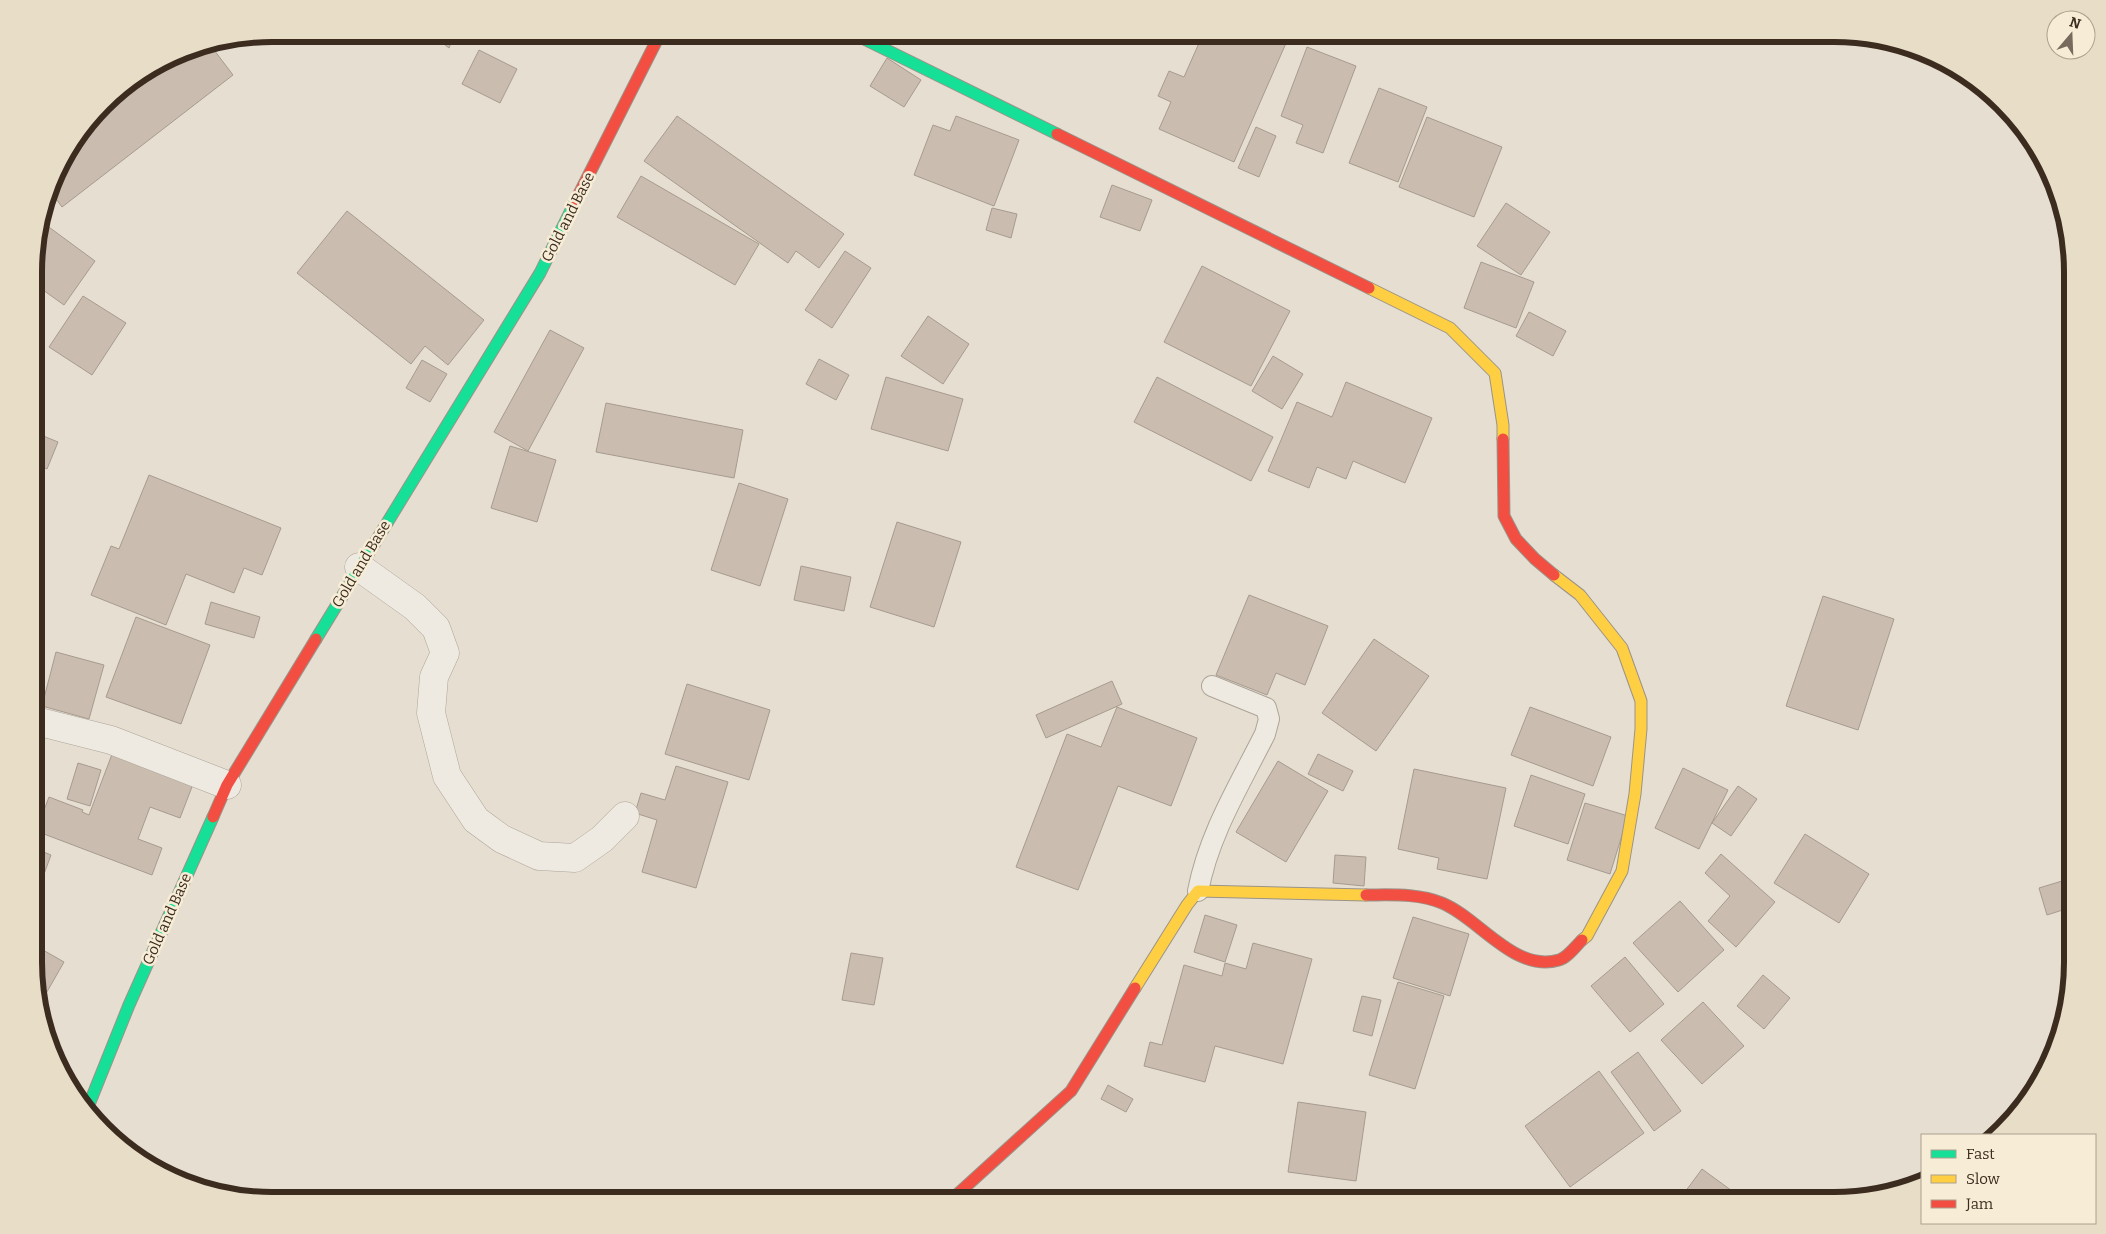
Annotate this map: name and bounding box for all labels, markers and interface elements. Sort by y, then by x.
north arrow [2046,10,2096,60]
text: N [2067,13,2083,33]
street label: Gold and Base [538,169,598,265]
street label: Gold and Base [328,517,394,611]
street label: Gold and Base [139,870,195,968]
legend [1921,1134,2096,1224]
text: Fast [1966,1145,1995,1163]
text: Slow [1966,1170,2001,1188]
text: Jam [1965,1195,1994,1213]

